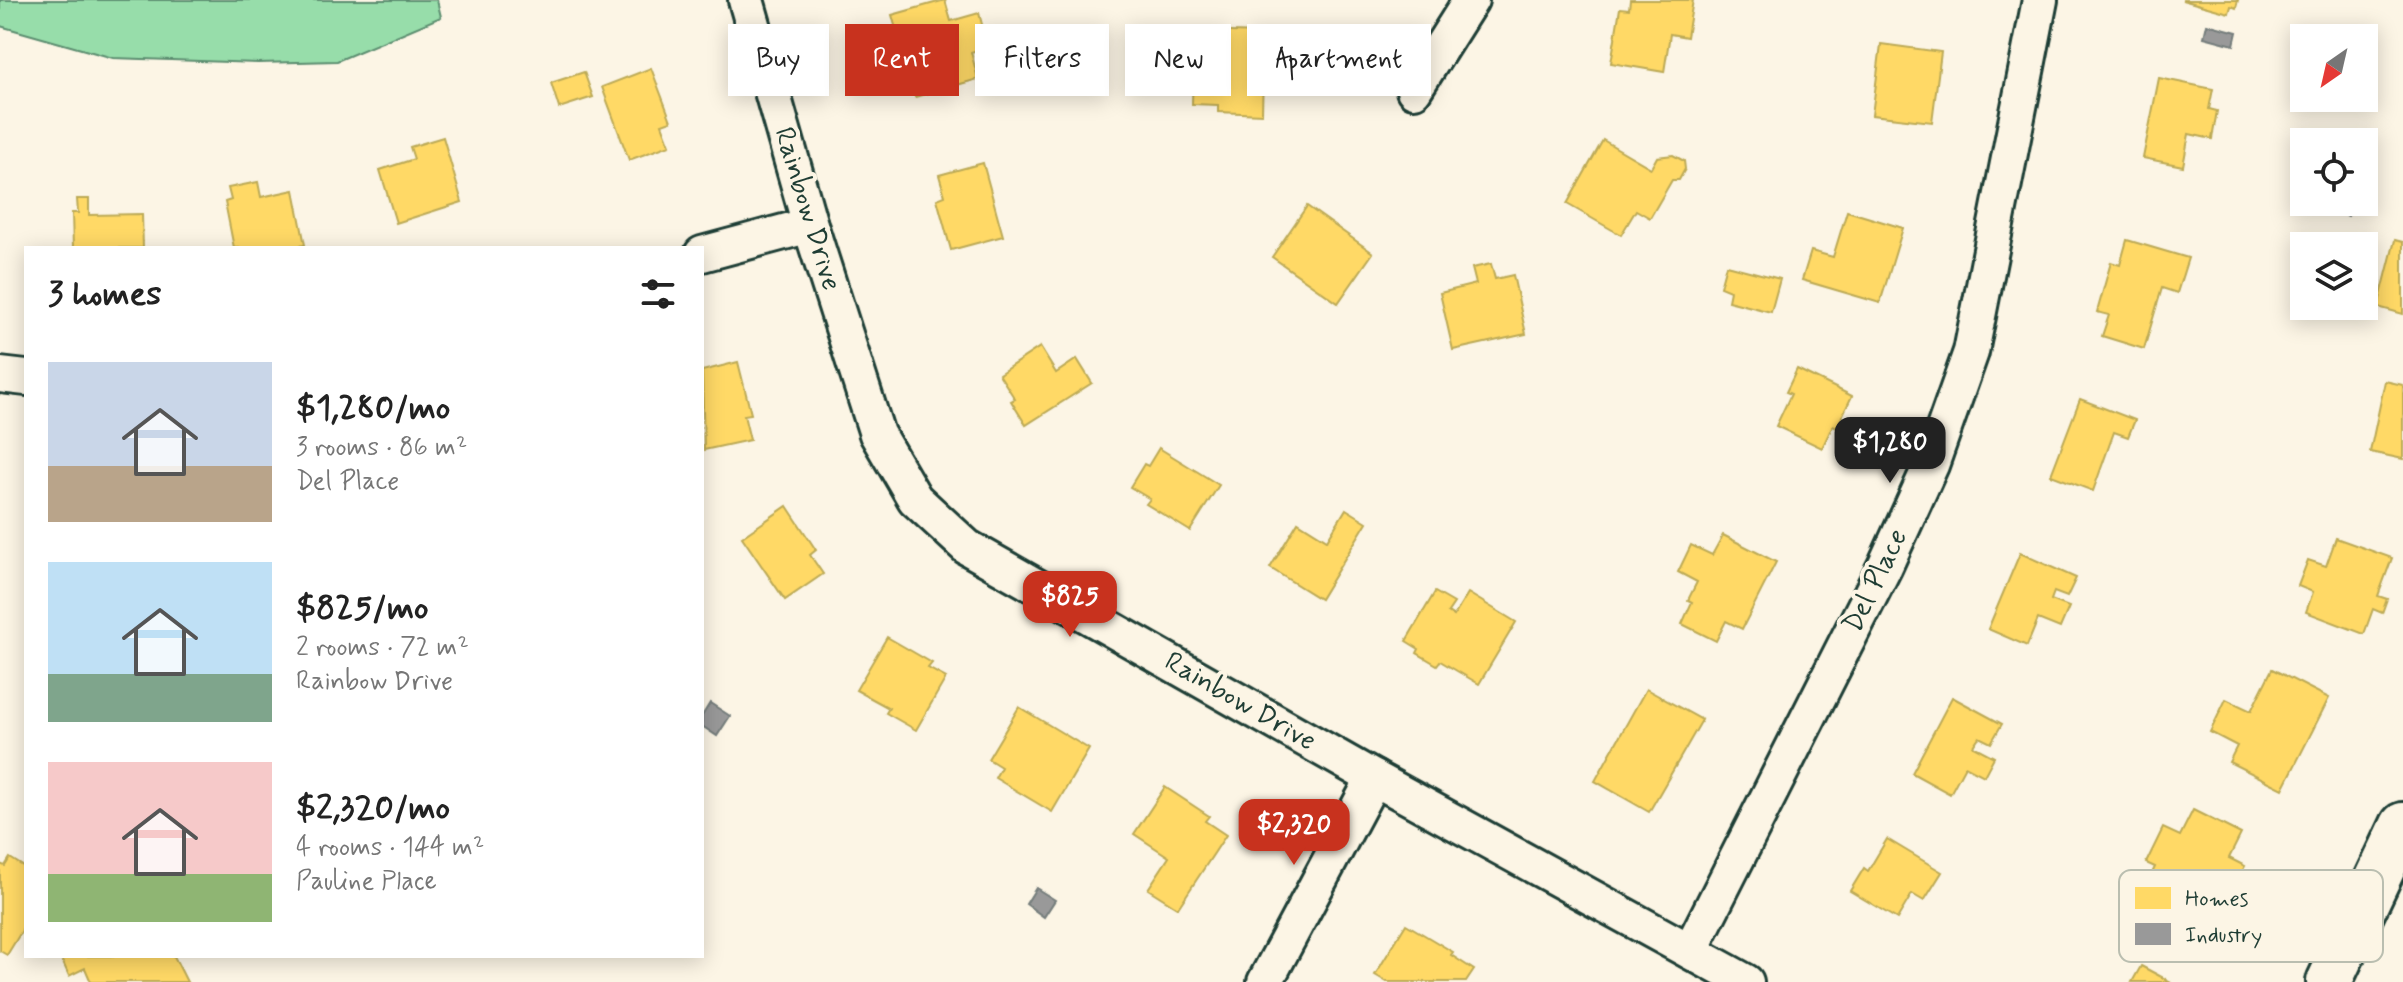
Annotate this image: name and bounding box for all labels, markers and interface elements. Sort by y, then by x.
chip: Buy [728,24,829,96]
chip: Rent [845,24,959,96]
chip: Filters [975,24,1109,96]
chip: New [1125,24,1231,96]
chip: Apartment [1247,24,1431,96]
north arrow [2290,24,2378,112]
map controls [2290,24,2378,320]
street label: Rainbow Drive [765,123,849,295]
button: locate [2290,128,2378,216]
button: layers [2290,232,2378,320]
text: 3 homes [48,272,161,317]
icon: filters [636,272,680,316]
text: $1,280/mo [296,386,450,431]
icon: home [112,394,208,490]
pin: $1,280 [1825,417,1955,485]
text: $1,280 [1853,426,1927,460]
text: 3 rooms · 86 m² [296,431,467,465]
text: Del Place [296,465,399,499]
street label: Del Place [1835,523,1917,639]
pin: $825 [1023,571,1117,639]
text: $825 [1041,580,1099,614]
text: $825/mo [296,586,428,631]
icon: home [112,594,208,690]
text: 2 rooms · 72 m² [296,631,469,665]
street label: Rainbow Drive [1158,644,1322,760]
text: Rainbow Drive [296,665,453,699]
text: $2,320/mo [296,786,450,831]
icon: home [112,794,208,890]
pin: $2,320 [1229,799,1359,867]
text: $2,320 [1257,808,1331,842]
text: 4 rooms · 144 m² [296,831,484,865]
text: Pauline Place [296,865,437,899]
legend [2119,870,2383,962]
text: Homes [2185,886,2249,914]
text: Industry [2185,922,2262,950]

